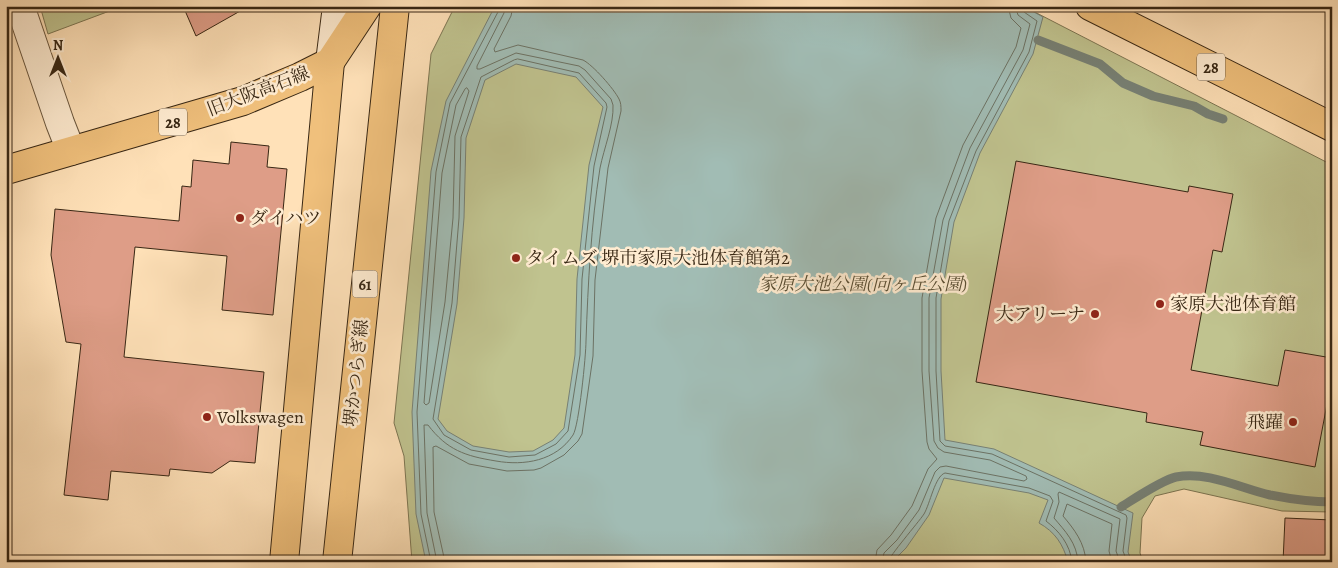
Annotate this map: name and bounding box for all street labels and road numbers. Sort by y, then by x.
road number: 28 [1197,54,1225,80]
street label: 旧大阪高石線 [203,60,313,122]
road number: 28 [159,108,187,136]
road number: 61 [352,270,378,298]
street label: 堺かつらぎ線 [338,318,374,428]

